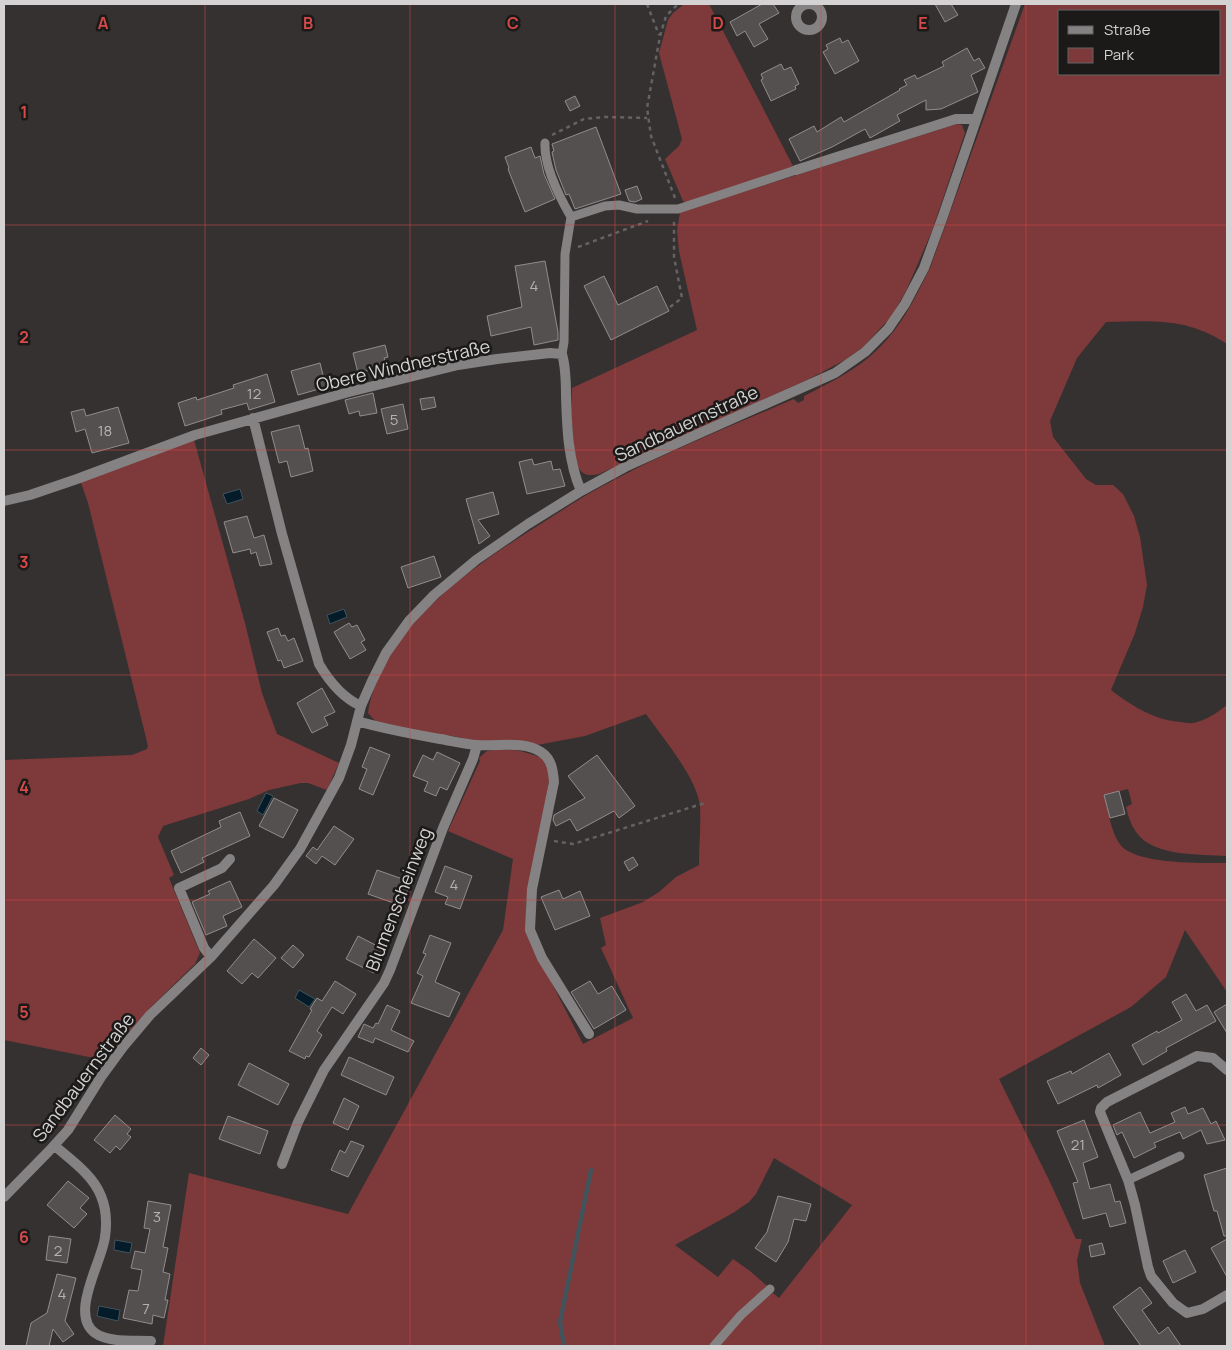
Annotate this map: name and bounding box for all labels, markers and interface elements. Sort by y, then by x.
legend [1058,10,1221,75]
text: A [98,12,109,34]
text: B [303,12,313,34]
text: C [507,12,519,34]
text: D [712,12,724,34]
text: E [918,12,928,34]
text: Straße [1104,19,1151,40]
text: Park [1104,44,1134,65]
text: 1 [20,101,28,123]
house number: 4 [530,275,539,296]
text: 2 [19,326,29,348]
street label: Obere Windnerstraße [314,333,492,397]
street label: Sandbauernstraße [610,379,762,467]
house number: 12 [247,383,261,404]
house number: 5 [390,409,398,430]
house number: 18 [98,420,112,441]
text: 3 [19,551,29,573]
text: 4 [19,776,29,798]
street label: Blumenscheinweg [360,824,436,974]
house number: 4 [450,874,459,895]
text: 5 [19,1001,29,1023]
street label: Sandbauernstraße [27,1008,139,1146]
house number: 21 [1071,1134,1085,1155]
house number: 3 [153,1206,161,1227]
text: 6 [19,1226,29,1248]
house number: 2 [54,1240,62,1261]
house number: 4 [58,1283,67,1304]
house number: 7 [142,1298,150,1319]

